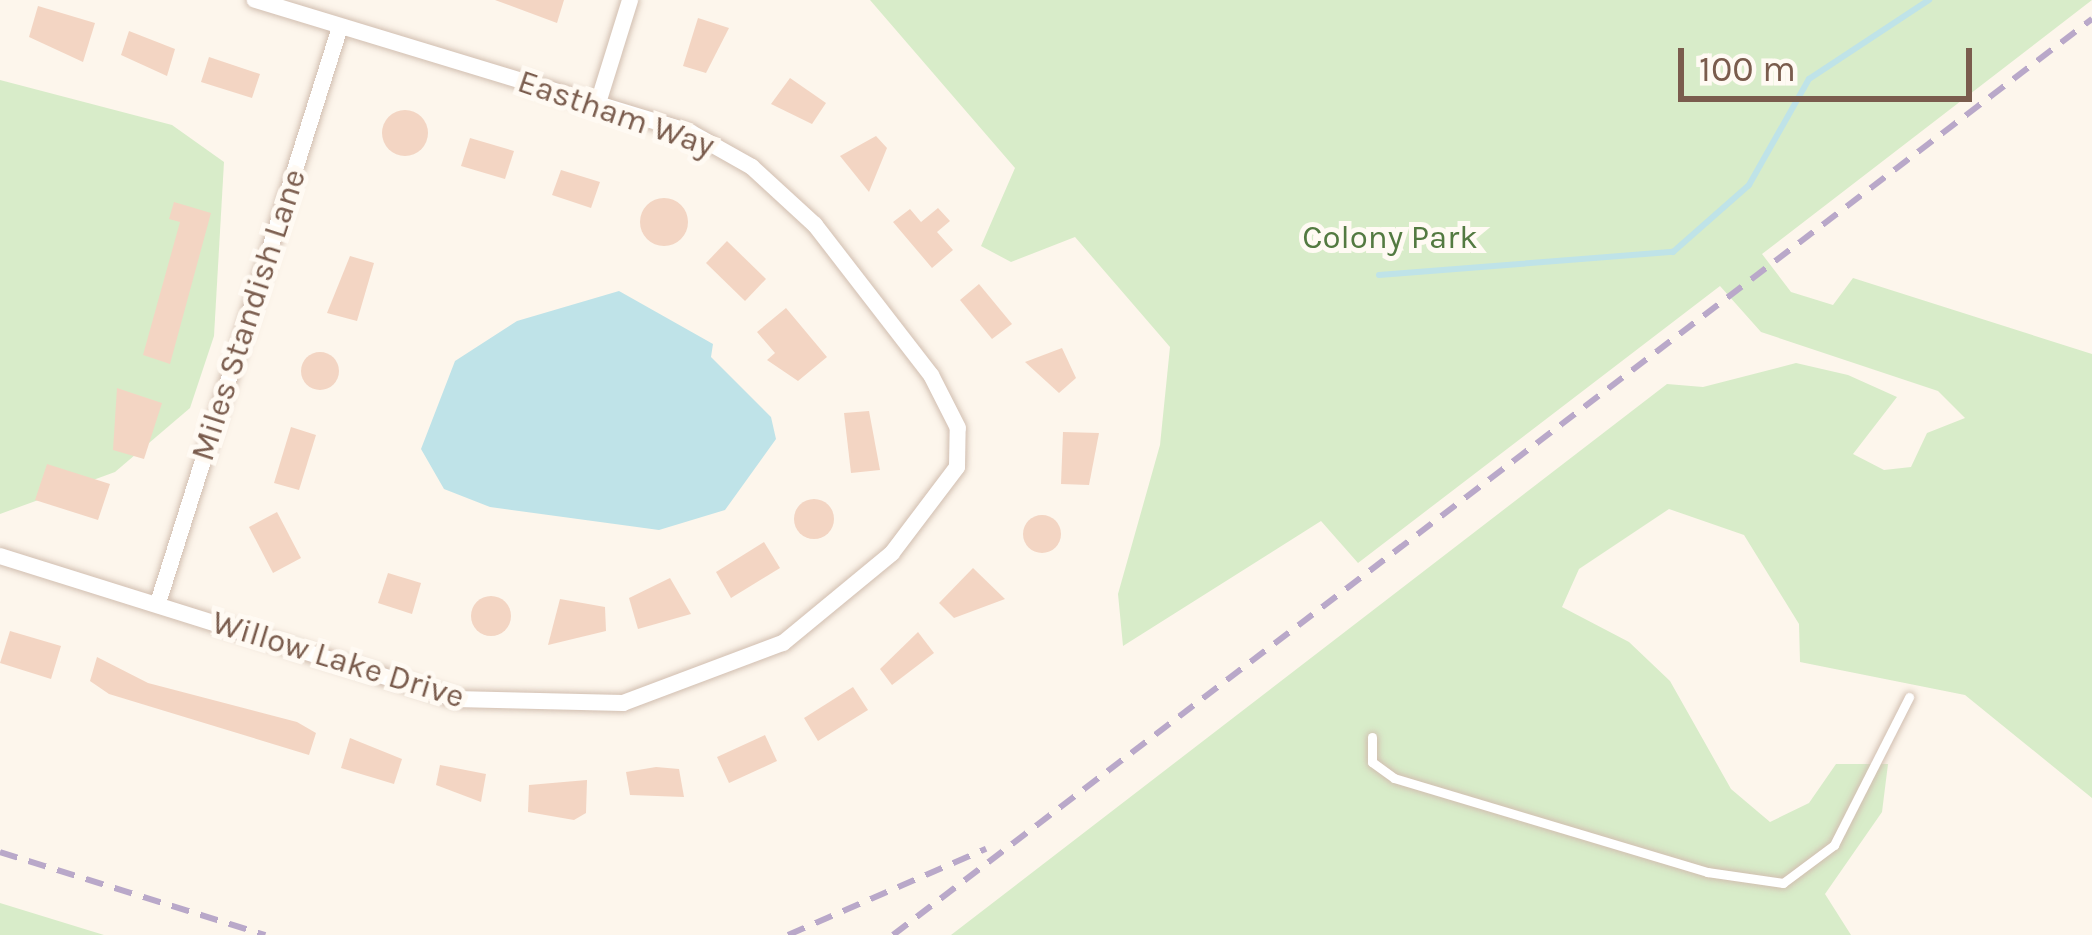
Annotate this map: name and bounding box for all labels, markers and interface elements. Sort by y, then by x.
scale bar [1684,24,1978,98]
text: 100 m [1699,48,1796,90]
street label: Eastham Way [513,62,719,166]
street label: Miles Standish Lane [183,164,315,466]
park label: Colony Park [1302,218,1478,258]
street label: Willow Lake Drive [207,603,469,717]

